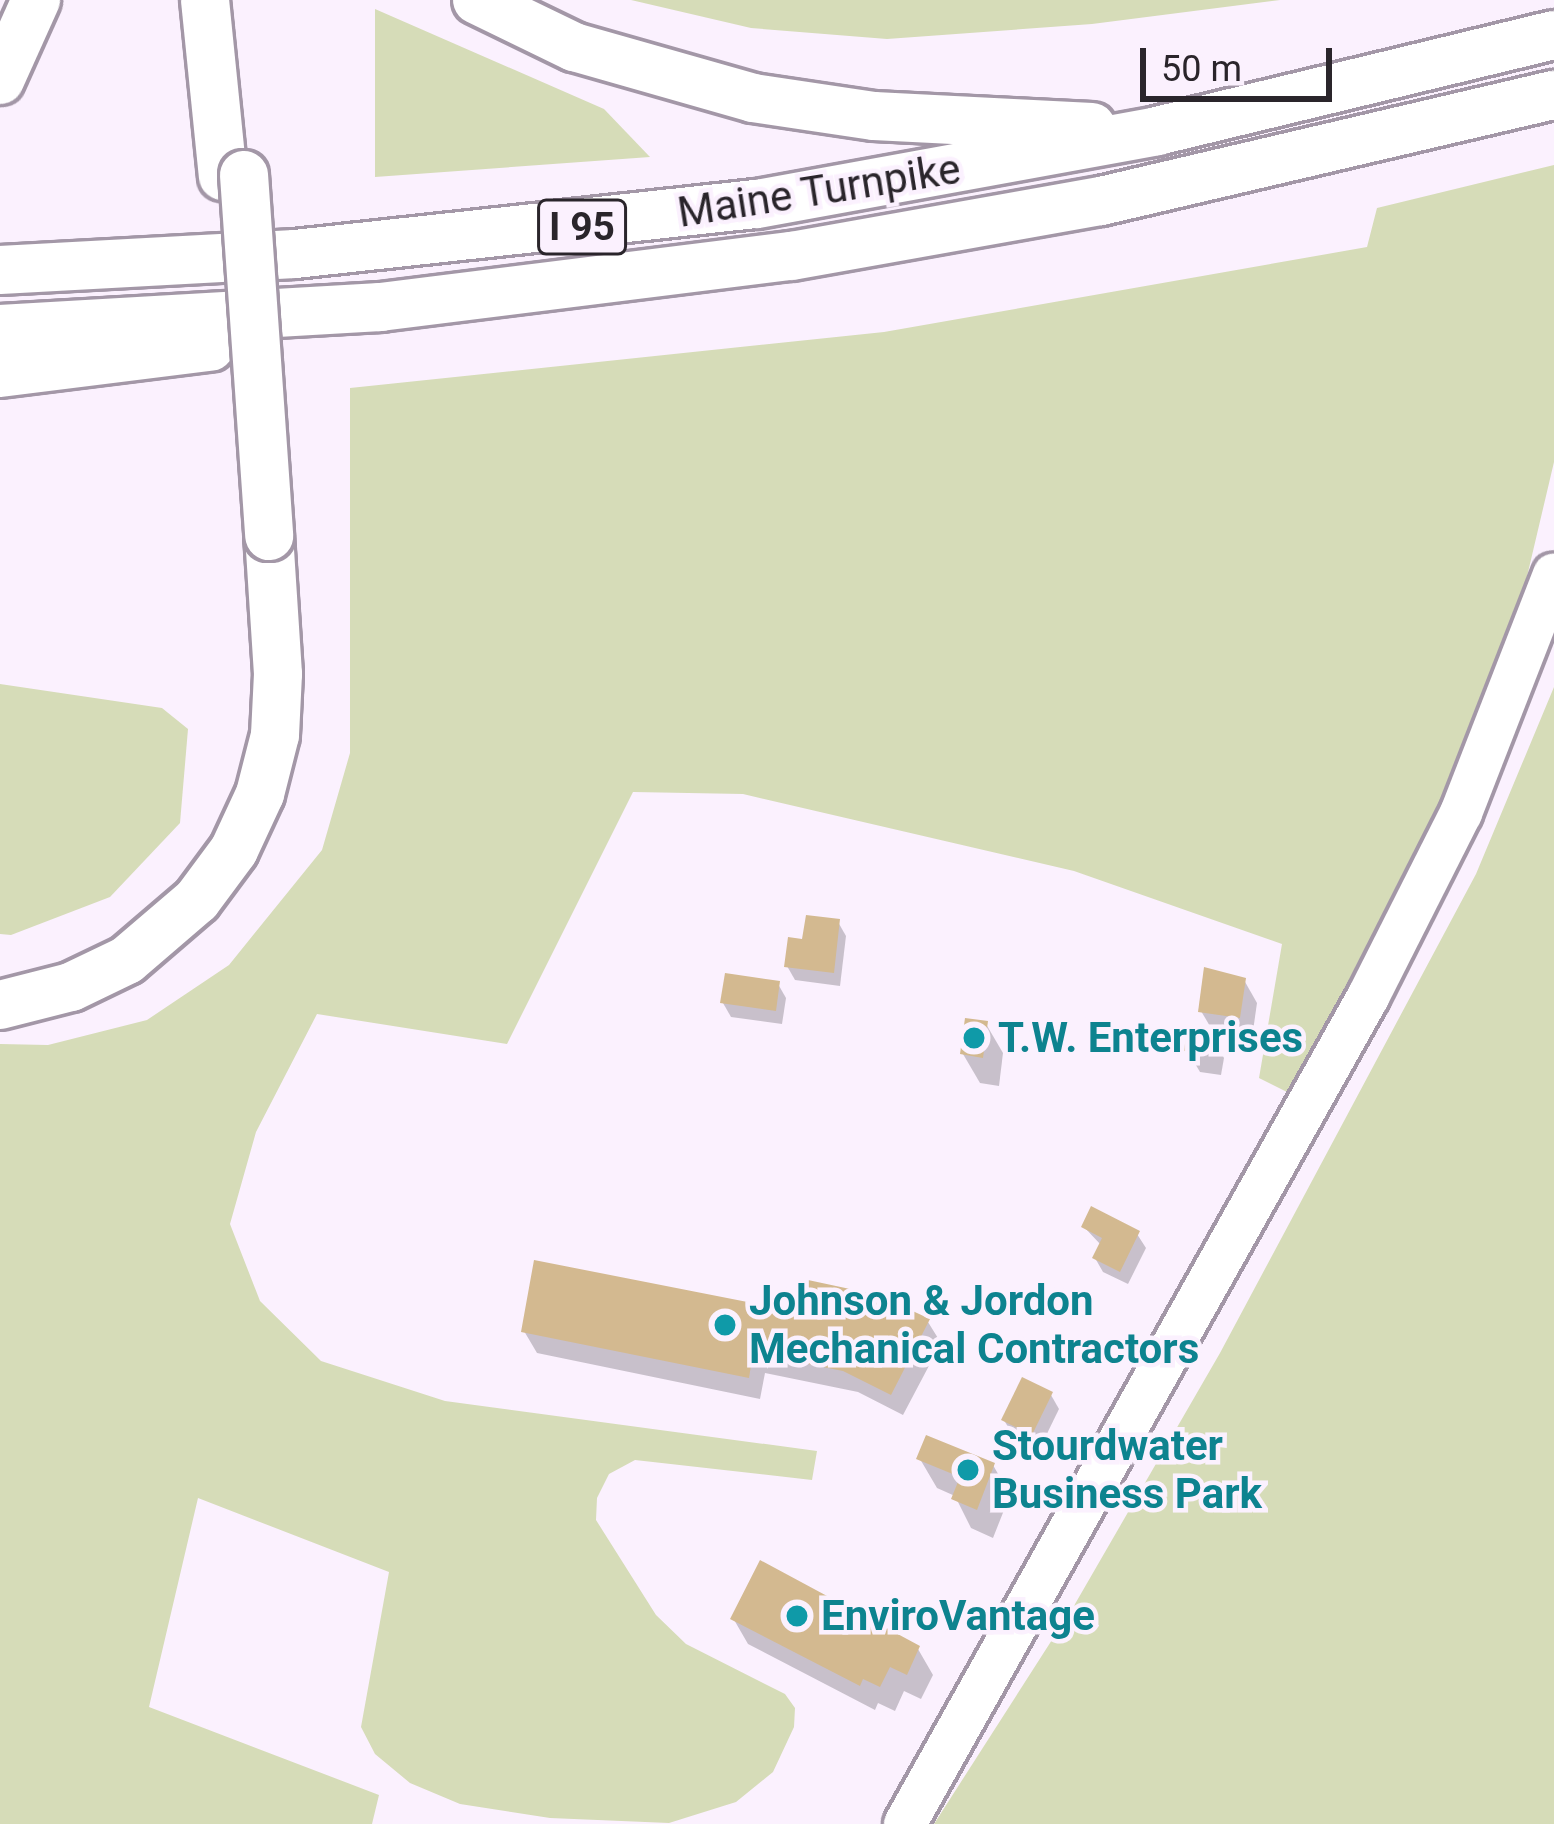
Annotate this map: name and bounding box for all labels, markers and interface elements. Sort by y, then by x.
scale bar [1146,24,1338,98]
text: 50 m [1161,48,1242,90]
street label: Maine Turnpike [674,144,964,238]
road number: I 95 [537,194,627,260]
place label: T.W. Enterprises [998,1013,1303,1063]
marker: T.W. Enterprises [961,1025,987,1051]
place label: Johnson & Jordon Mechanical Contractors [749,1276,1199,1374]
marker: Johnson & Jordon Mechanical Contractors [712,1312,738,1338]
place label: Stourdwater Business Park [992,1421,1262,1520]
marker: Stourdwater Business Park [955,1457,981,1483]
place label: EnviroVantage [821,1591,1095,1641]
marker: EnviroVantage [784,1603,810,1629]

